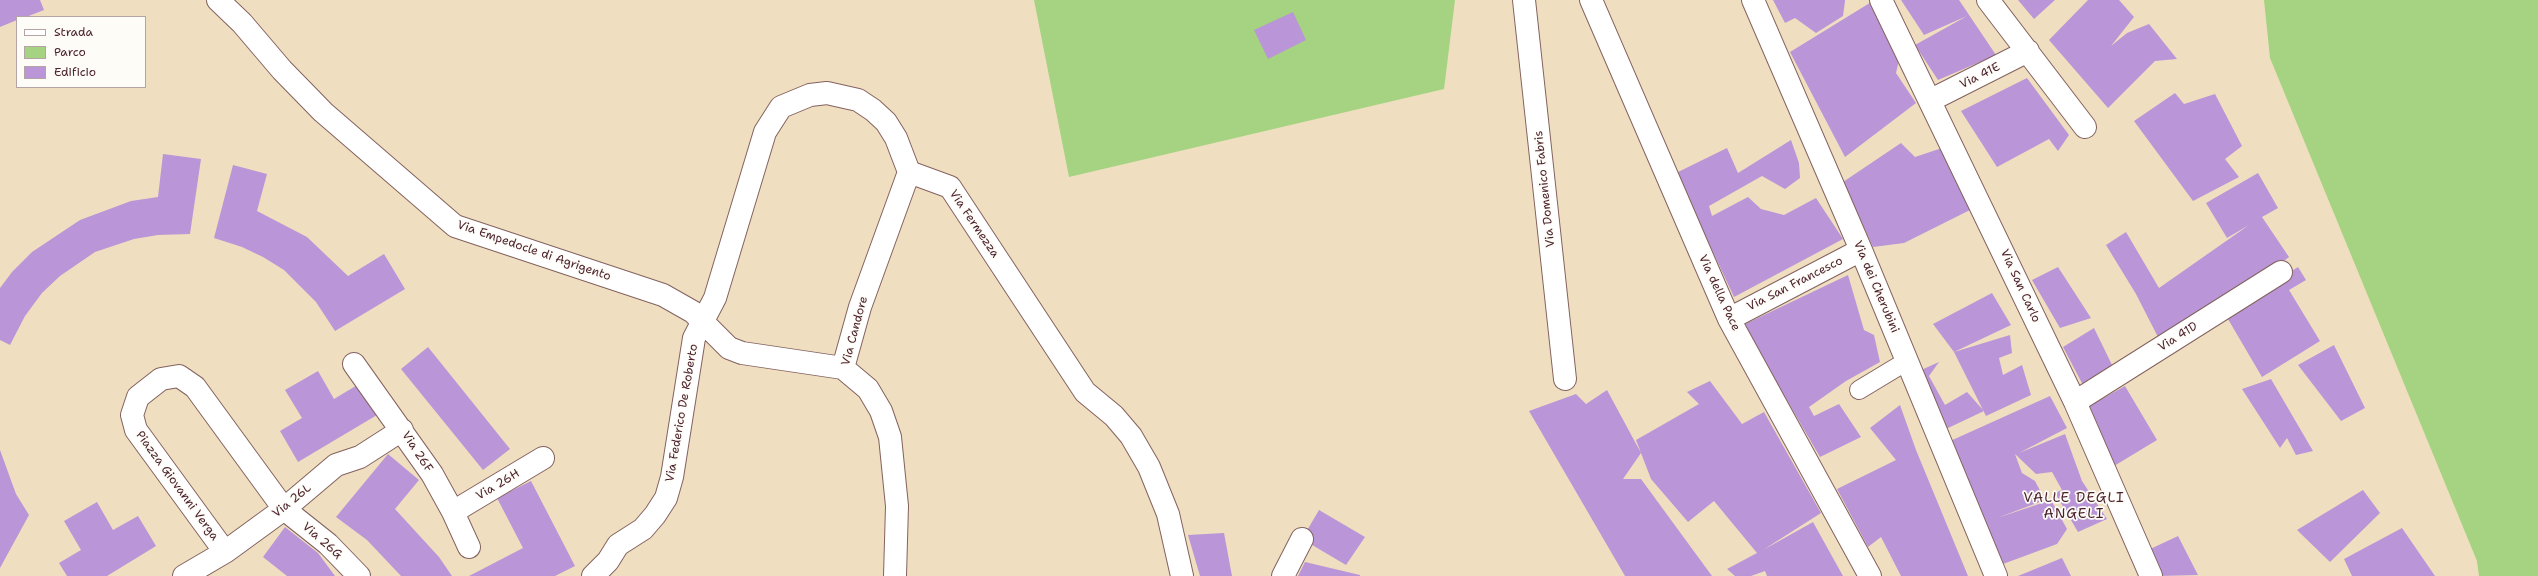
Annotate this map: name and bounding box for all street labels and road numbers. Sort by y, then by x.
street label: Via 41E [1958,60,2002,92]
street label: Via Domenico Fabris [1532,130,1558,248]
street label: Via Fermezza [946,187,1002,261]
street label: Via Empedocle di Agrigento [455,218,613,284]
street label: Via dei Cherubini [1850,239,1902,335]
street label: Via San Carlo [1997,247,2043,325]
street label: Via della Pace [1695,253,1743,333]
street label: Via San Francesco [1745,254,1845,314]
street label: Via Candore [839,295,871,367]
street label: Via 41D [2156,319,2200,355]
street label: Via Federico De Roberto [663,343,701,483]
street label: Piazza Giovanni Verga [133,429,221,543]
street label: Via 26F [398,429,436,475]
street label: Via 26H [474,466,522,504]
street label: Via 26L [270,481,314,521]
street label: Via 26G [299,520,345,562]

